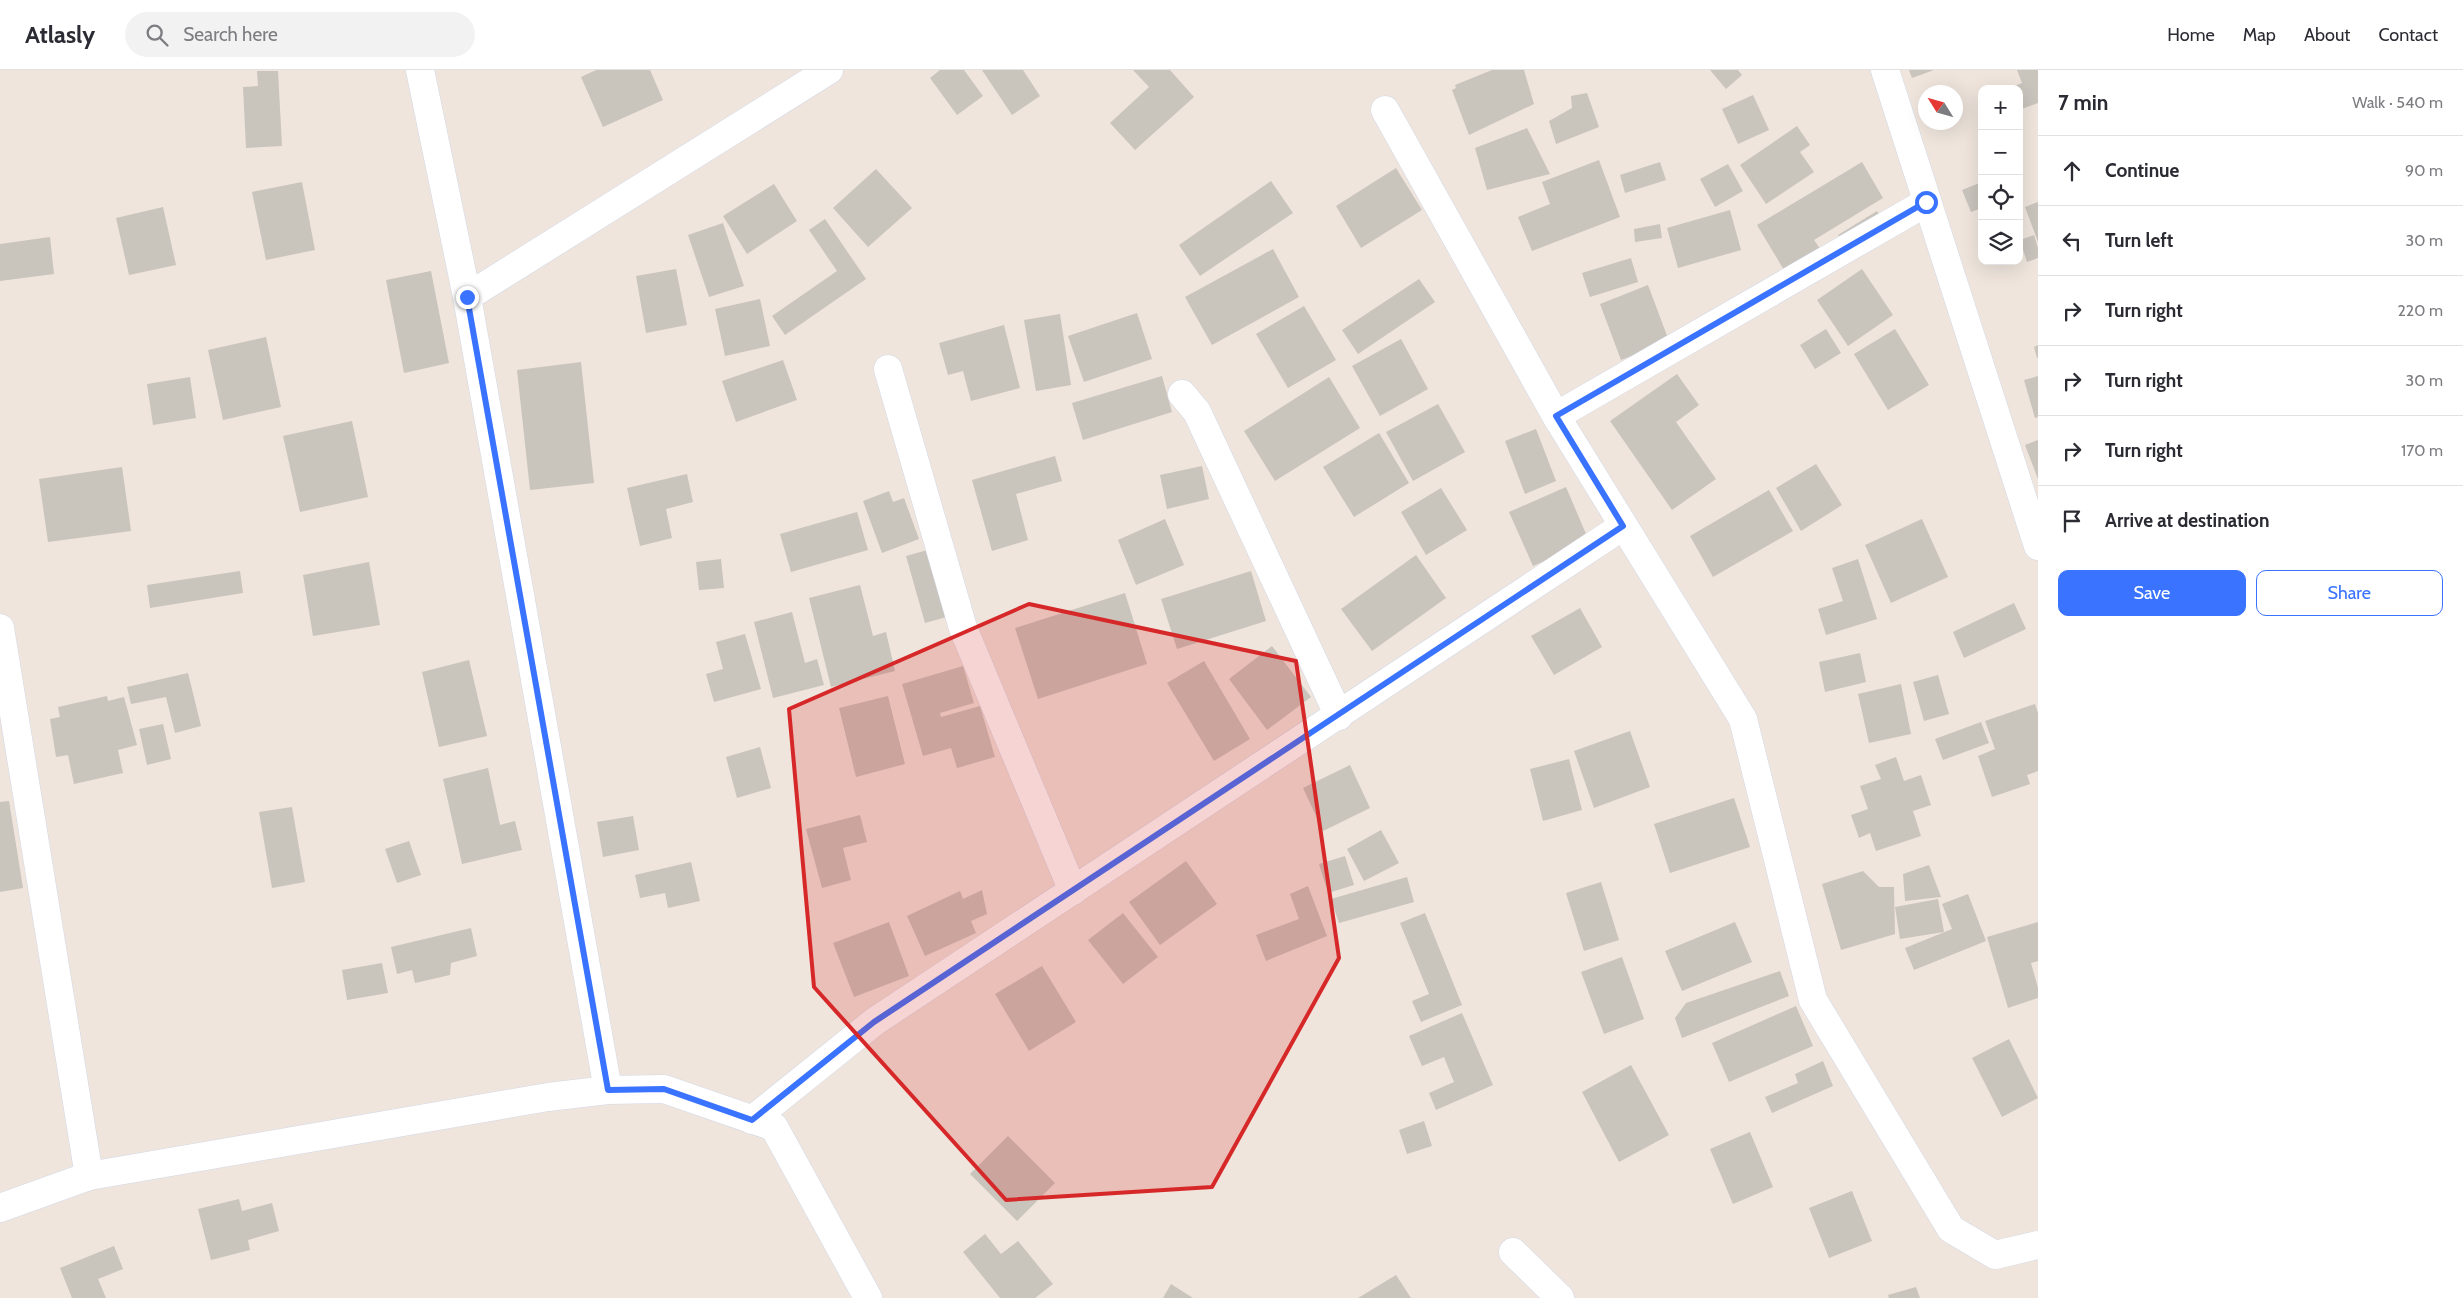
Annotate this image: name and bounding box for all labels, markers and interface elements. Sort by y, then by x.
search box [125,12,475,57]
text: Atlasly [25,20,95,49]
icon: search [143,21,171,49]
text: Search here [183,23,278,46]
text: Home [2167,24,2215,46]
text: Map [2243,24,2276,46]
text: About [2304,24,2350,46]
text: Contact [2378,24,2438,46]
north arrow [1918,85,1963,130]
map controls [1978,85,2023,265]
button: + [1978,85,2023,130]
text: 7 min [2058,90,2108,115]
text: Walk · 540 m [2352,93,2443,112]
button: − [1978,130,2023,175]
icon: ahead [2058,157,2086,185]
text: Continue [2105,159,2179,182]
text: 90 m [2405,161,2443,180]
button: locate [1978,175,2023,220]
route start [1915,191,1938,214]
button: layers [1978,220,2023,265]
icon: left [2058,227,2086,255]
text: Turn left [2105,229,2173,252]
text: 30 m [2406,231,2443,250]
route end [456,286,479,309]
icon: right [2058,297,2086,325]
text: Turn right [2105,299,2183,322]
text: 220 m [2397,301,2443,320]
icon: right [2058,367,2086,395]
text: Turn right [2105,369,2183,392]
text: 30 m [2406,371,2443,390]
icon: right [2058,437,2086,465]
text: Turn right [2105,439,2183,462]
text: 170 m [2401,441,2443,460]
icon: arrive [2058,507,2086,535]
text: Arrive at destination [2105,509,2269,532]
button: Save [2058,570,2246,616]
button: Share [2256,570,2443,616]

